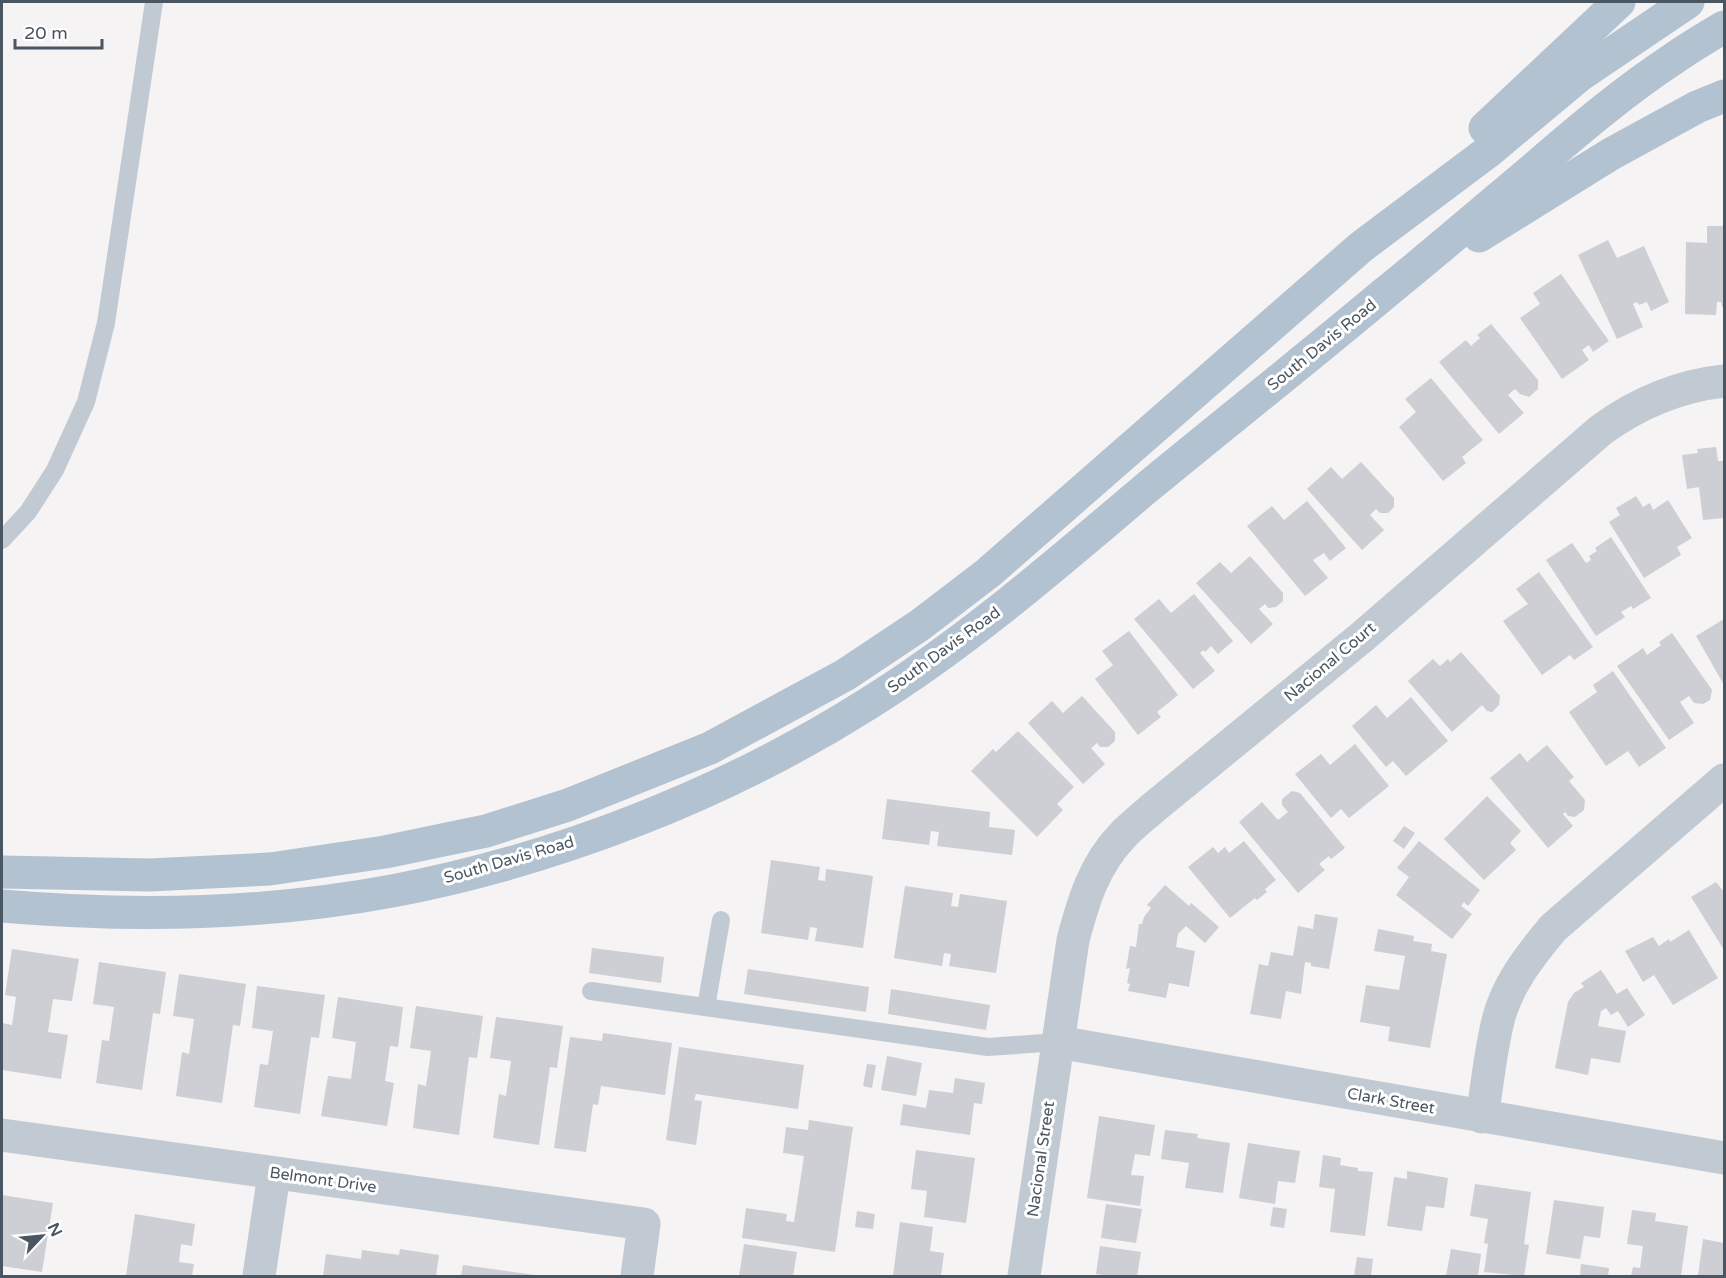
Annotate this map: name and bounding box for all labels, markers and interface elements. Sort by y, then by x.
scale bar [15,12,102,50]
text: 20 m [24,22,68,44]
street label: South Davis Road [1263,295,1381,395]
street label: South Davis Road [884,602,1004,698]
street label: Nacional Court [1280,618,1380,706]
street label: South Davis Road [442,832,576,888]
street label: Clark Street [1346,1083,1436,1119]
street label: Nacional Street [1023,1100,1059,1218]
street label: Belmont Drive [268,1163,378,1197]
north arrow [12,1206,72,1266]
text: N [43,1220,66,1240]

